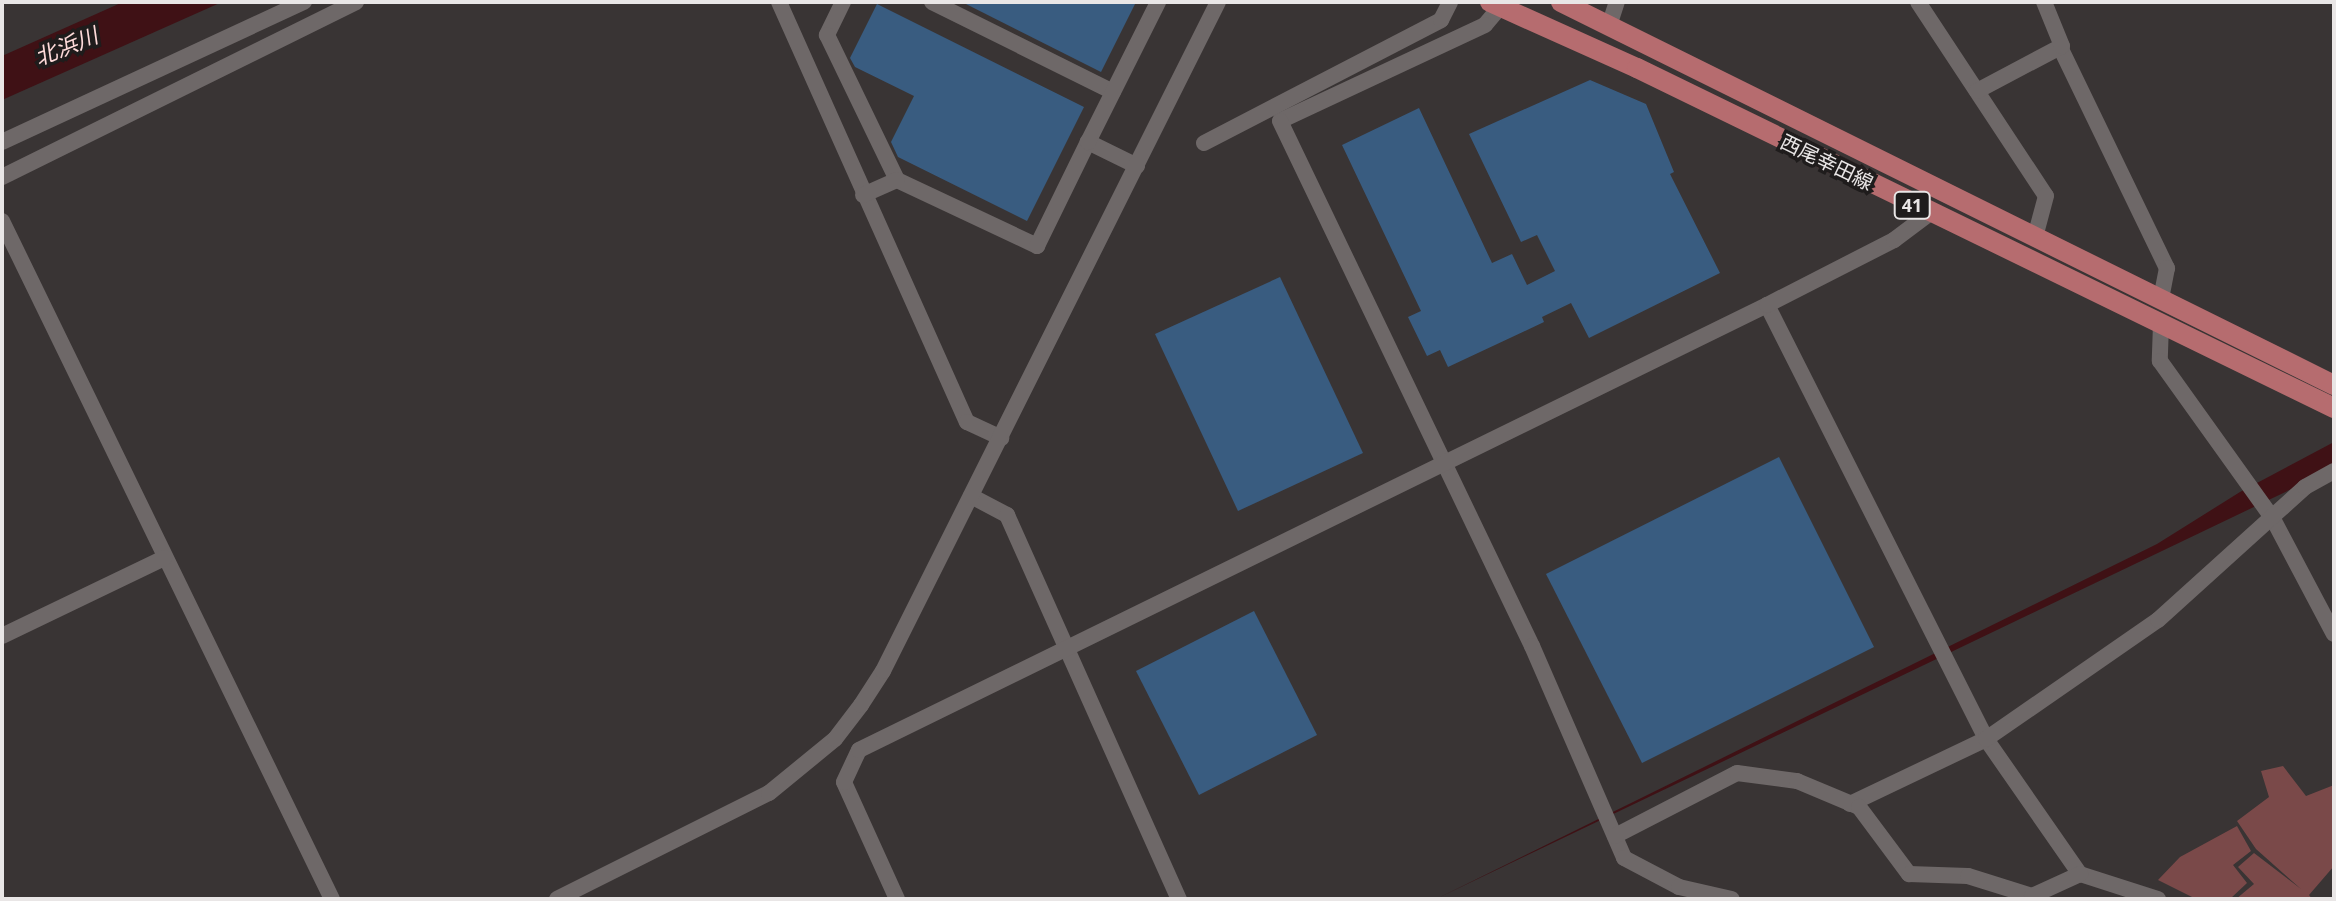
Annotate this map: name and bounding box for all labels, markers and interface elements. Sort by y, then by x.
water label: 北浜川 [30,21,102,71]
street label: 西尾幸田線 [1777,129,1877,195]
road number: 41 [1892,191,1932,219]

